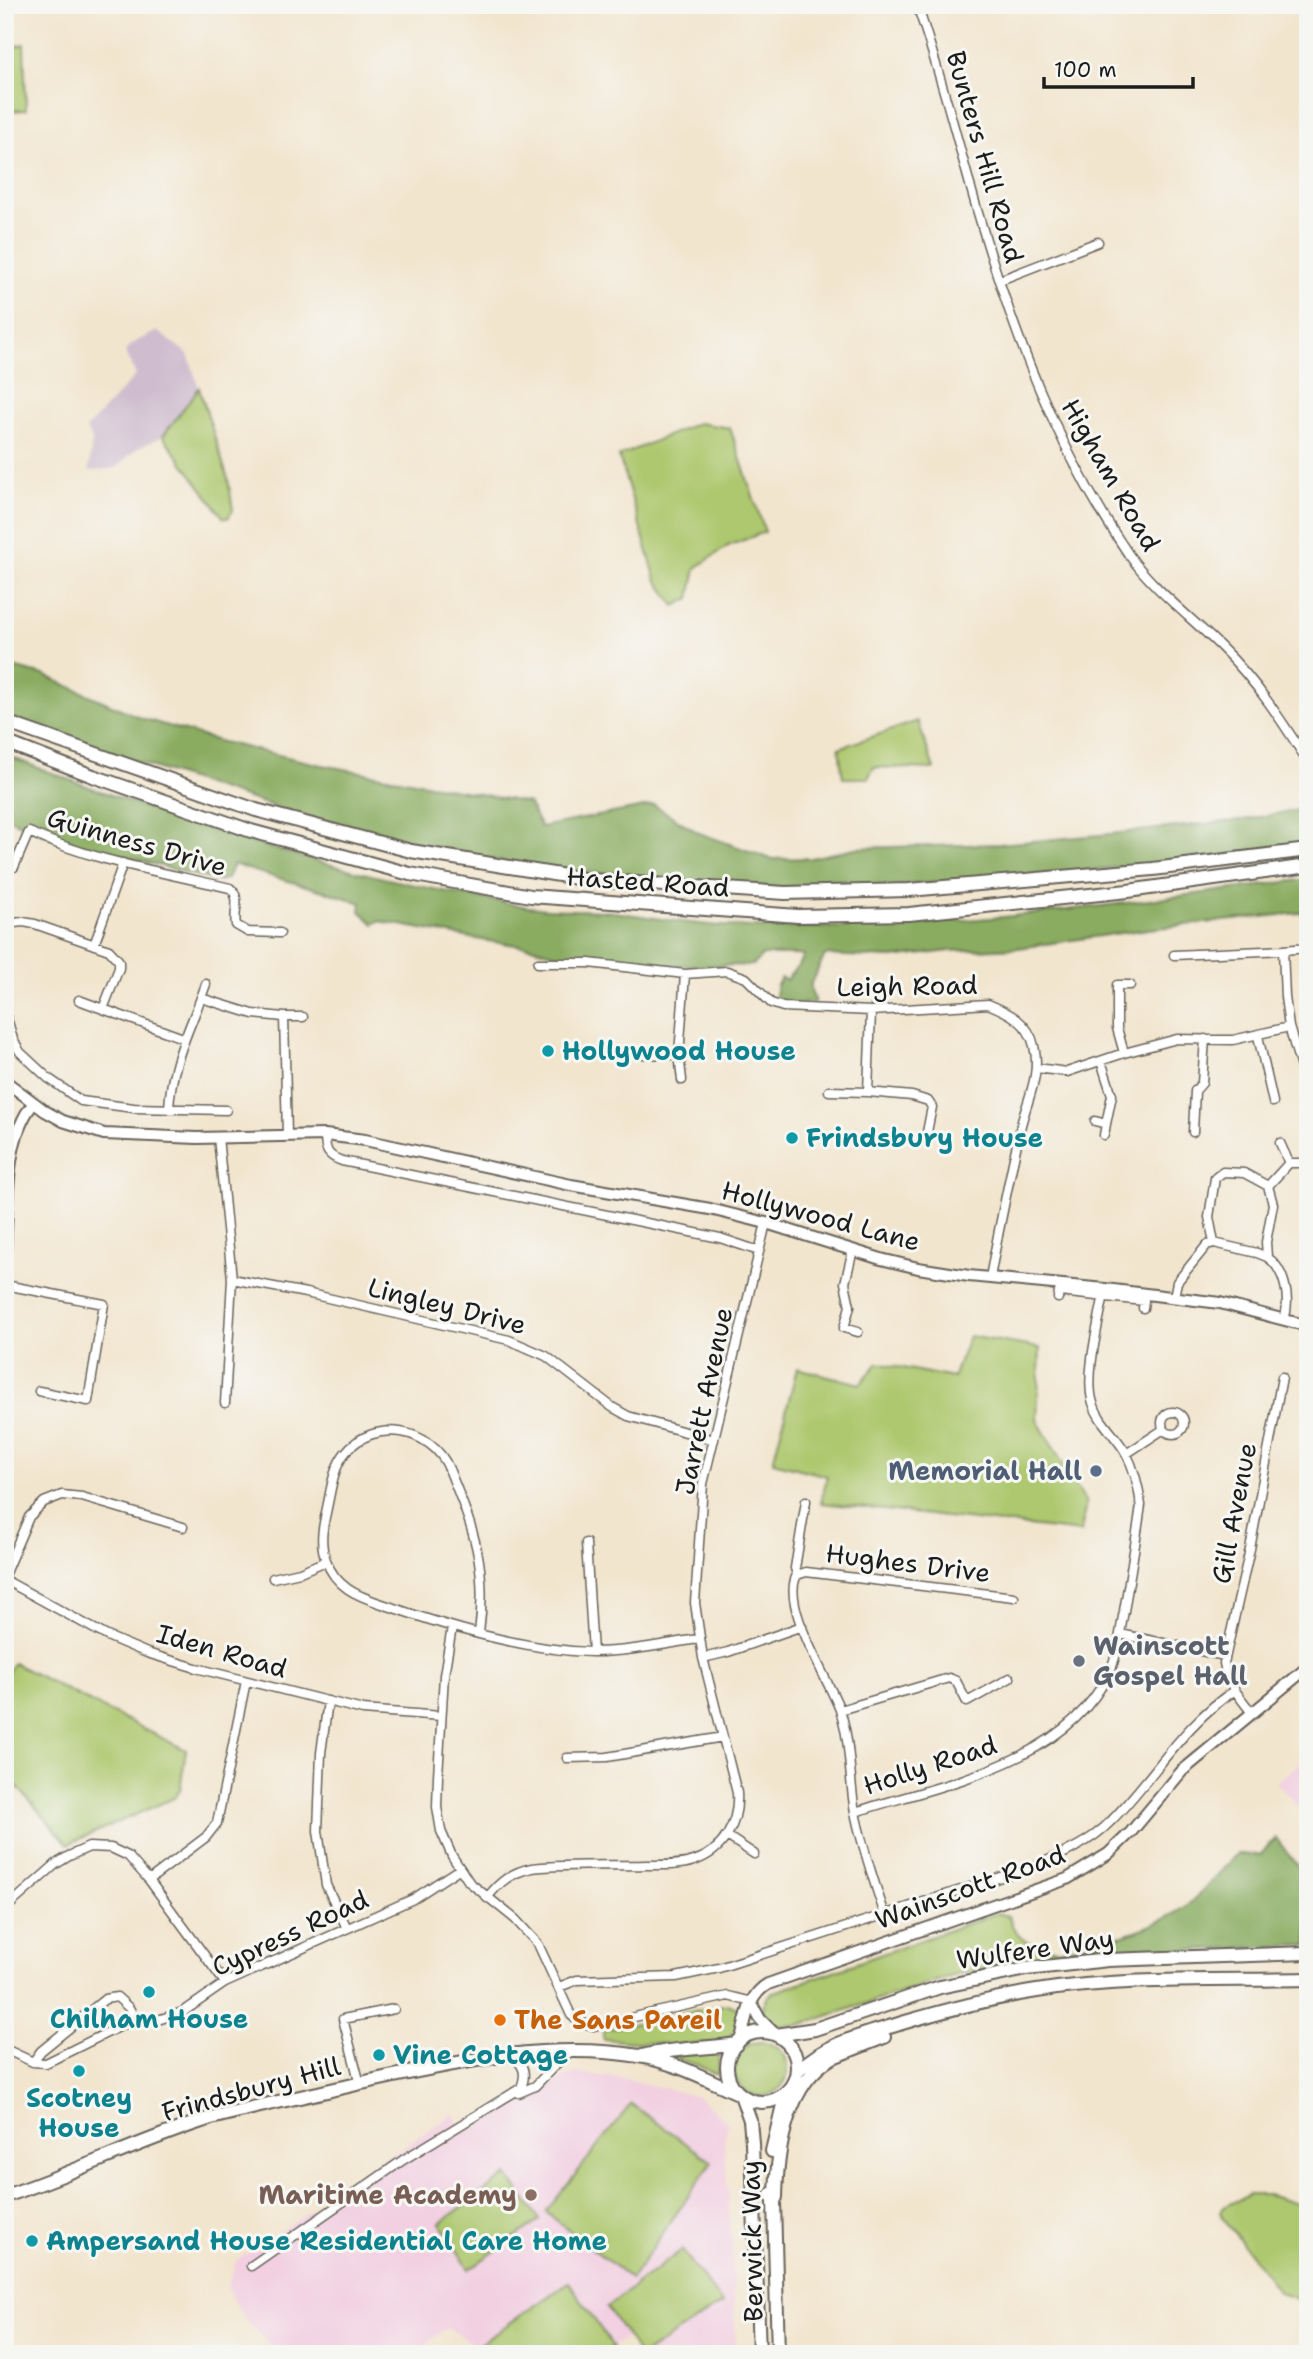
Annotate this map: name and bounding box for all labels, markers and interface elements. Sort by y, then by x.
scale bar [1044,46,1192,90]
street label: Bunters Hill Road [938,47,1033,267]
text: 100 m [1054,56,1117,84]
street label: Higham Road [1054,392,1169,557]
street label: Guinness Drive [43,799,231,884]
street label: Hasted Road [566,858,731,905]
street label: Leigh Road [836,967,978,1004]
place label: Hollywood House [562,1033,796,1068]
marker: Hollywood House [540,1043,556,1059]
place label: Frindsbury House [806,1120,1043,1155]
marker: Frindsbury House [784,1130,800,1146]
street label: Hollywood Lane [718,1172,924,1259]
street label: Lingley Drive [364,1269,530,1342]
street label: Jarrett Avenue [667,1304,740,1498]
street label: Gill Avenue [1203,1439,1264,1586]
place label: Memorial Hall [888,1453,1082,1488]
marker: Memorial Hall [1088,1463,1104,1479]
street label: Hughes Drive [824,1535,992,1590]
street label: Iden Road [153,1615,291,1686]
place label: Wainscott Gospel Hall [1093,1628,1248,1693]
marker: Wainscott Gospel Hall [1071,1653,1087,1669]
street label: Holly Road [859,1726,1001,1803]
street label: Wainscott Road [870,1836,1070,1937]
street label: Cypress Road [206,1881,374,1984]
street label: Wulfere Way [954,1920,1116,1977]
marker: Chilham House [141,1984,157,2000]
place label: Chilham House [50,2001,248,2036]
place label: The Sans Pareil [514,2002,722,2037]
marker: The Sans Pareil [492,2012,508,2028]
place label: Vine Cottage [393,2037,568,2072]
marker: Vine Cottage [371,2047,387,2063]
street label: Frindsbury Hill [158,2048,344,2129]
marker: Scotney House [71,2063,87,2079]
place label: Scotney House [26,2080,132,2145]
street label: Berwick Way [733,2160,770,2322]
place label: Maritime Academy [259,2177,517,2212]
marker: Maritime Academy [523,2187,539,2203]
place label: Ampersand House Residential Care Home [46,2223,607,2258]
marker: Ampersand House Residential Care Home [24,2233,40,2249]

